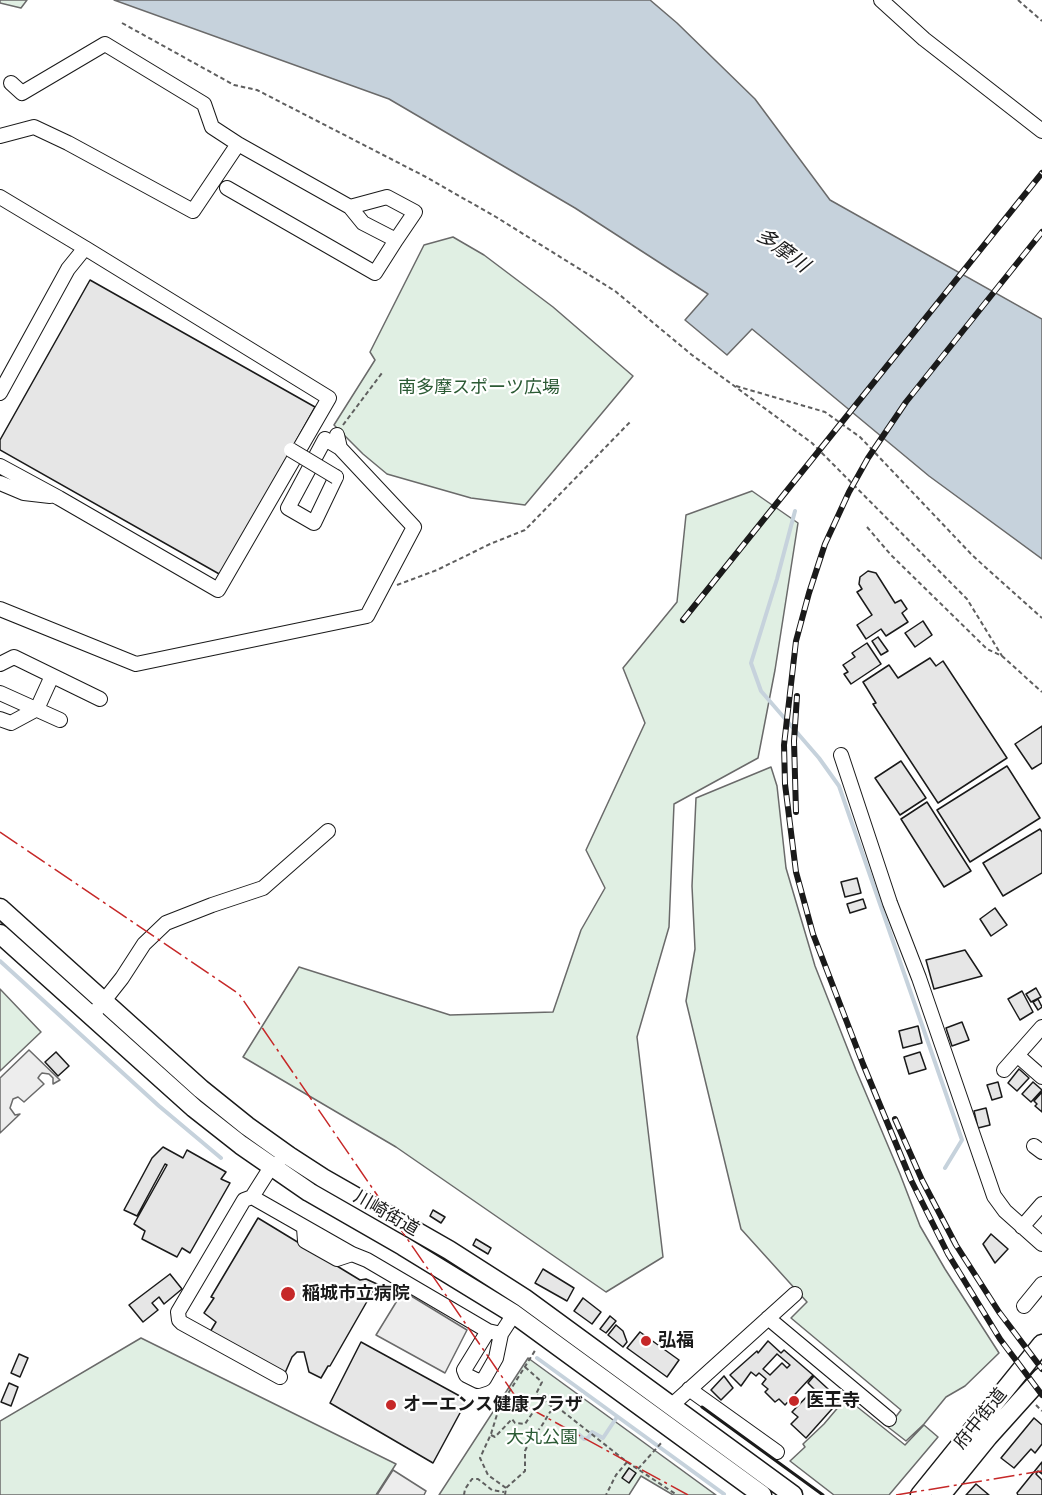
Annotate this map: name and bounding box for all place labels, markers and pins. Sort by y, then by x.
place label: 稲城市立病院 [302,1283,410,1305]
marker: 稲城市立病院 [279,1285,297,1303]
place label: 弘福 [658,1330,694,1352]
marker: 弘福 [639,1334,653,1348]
place label: 医王寺 [806,1390,860,1412]
place label: オーエンス健康プラザ [403,1394,583,1416]
marker: 医王寺 [787,1394,801,1408]
marker: オーエンス健康プラザ [384,1398,398,1412]

